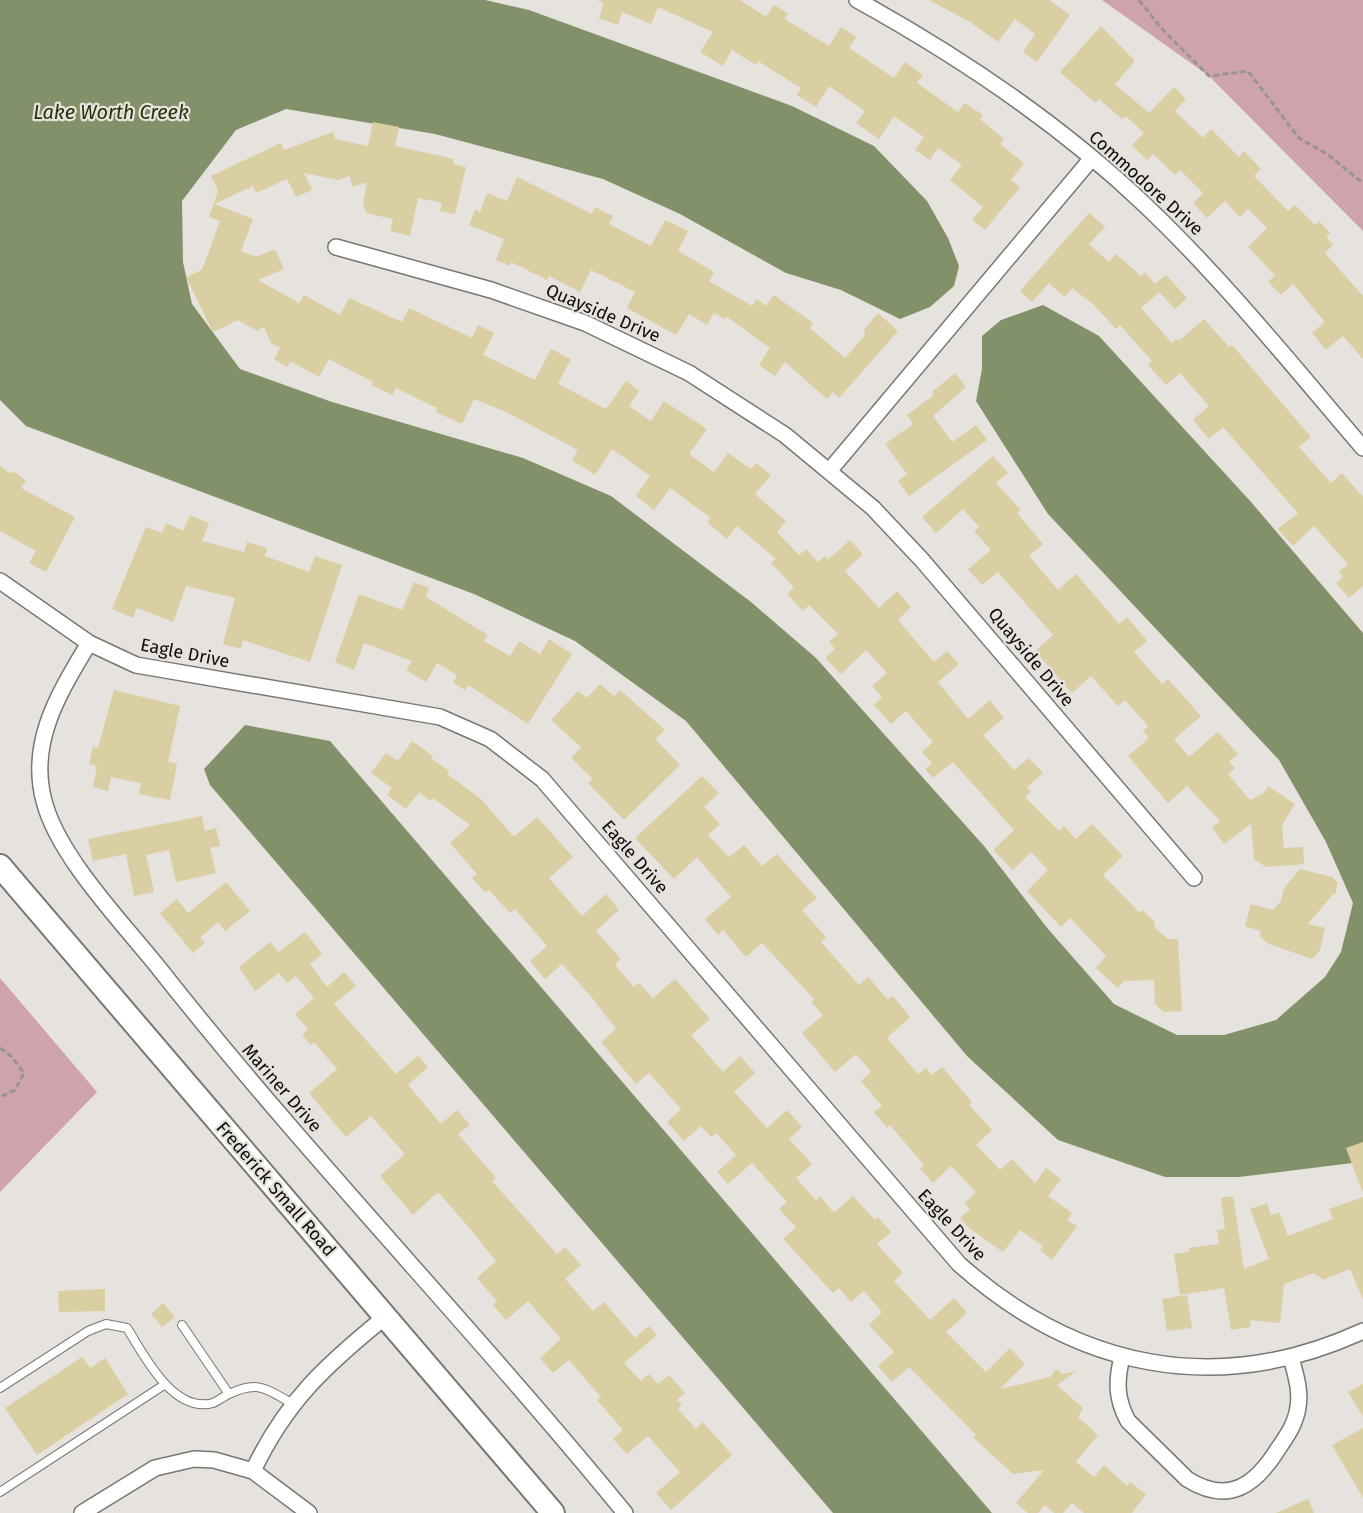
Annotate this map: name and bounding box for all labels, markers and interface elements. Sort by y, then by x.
water label: Lake Worth Creek [33,100,189,124]
street label: Commodore Drive [1084,126,1208,240]
street label: Quayside Drive [542,279,664,347]
street label: Quayside Drive [983,603,1079,711]
street label: Eagle Drive [139,634,231,672]
street label: Eagle Drive [597,816,673,898]
street label: Mariner Drive [238,1039,326,1137]
street label: Frederick Small Road [212,1117,340,1261]
street label: Eagle Drive [913,1184,991,1266]

